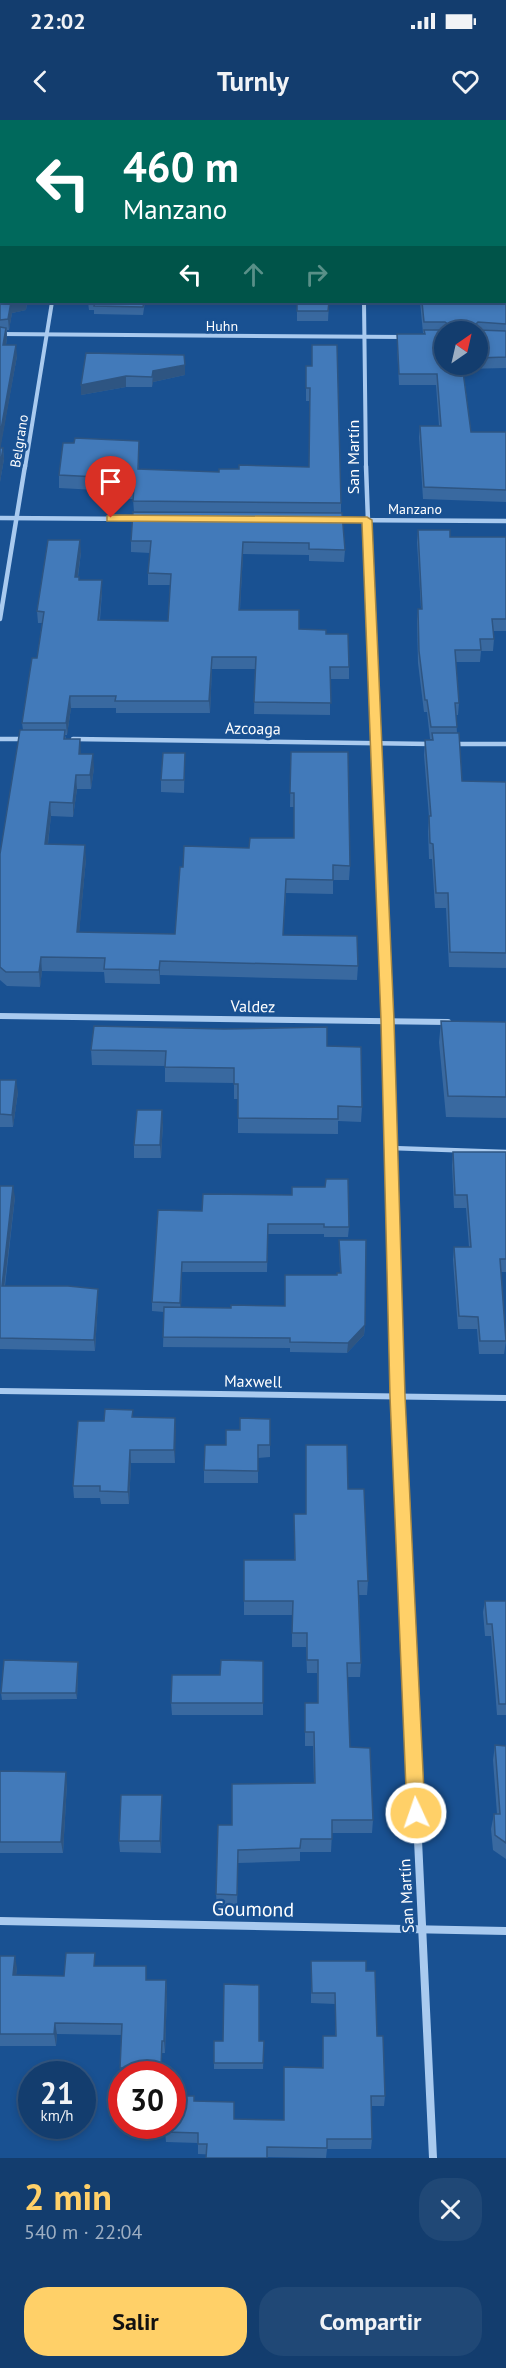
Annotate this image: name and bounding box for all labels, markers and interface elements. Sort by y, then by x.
text: 22:02 [30,7,86,35]
text: Turnly [217,64,289,98]
icon: back [24,65,57,98]
icon: heart [449,65,482,98]
text: 460 m [123,139,239,194]
icon: left [24,144,102,222]
text: Manzano [123,192,227,226]
icon: left [174,258,207,291]
icon: ahead [237,258,270,291]
icon: right [300,258,333,291]
street label: Huhn [206,317,238,335]
north arrow [434,321,488,375]
map controls [434,321,488,375]
street label: Belgrano [6,413,32,469]
street label: San Martín [343,420,363,494]
pin [85,456,136,518]
icon: arrive [94,465,127,498]
street label: Manzano [388,500,442,518]
street label: Azcoaga [225,718,281,738]
street label: Valdez [230,996,275,1016]
street label: Maxwell [224,1370,282,1392]
position arrow [384,1781,448,1845]
street label: San Martín [394,1858,418,1934]
street label: Goumond [212,1895,294,1923]
speed limit sign: 30 [108,2061,186,2139]
text: 21 [40,2073,74,2112]
text: km/h [41,2106,73,2125]
text: 2 min [24,2173,112,2220]
button: close [419,2178,482,2241]
text: 540 m · 22:04 [24,2219,142,2245]
button: Salir [24,2287,247,2356]
button: Compartir [259,2287,482,2356]

